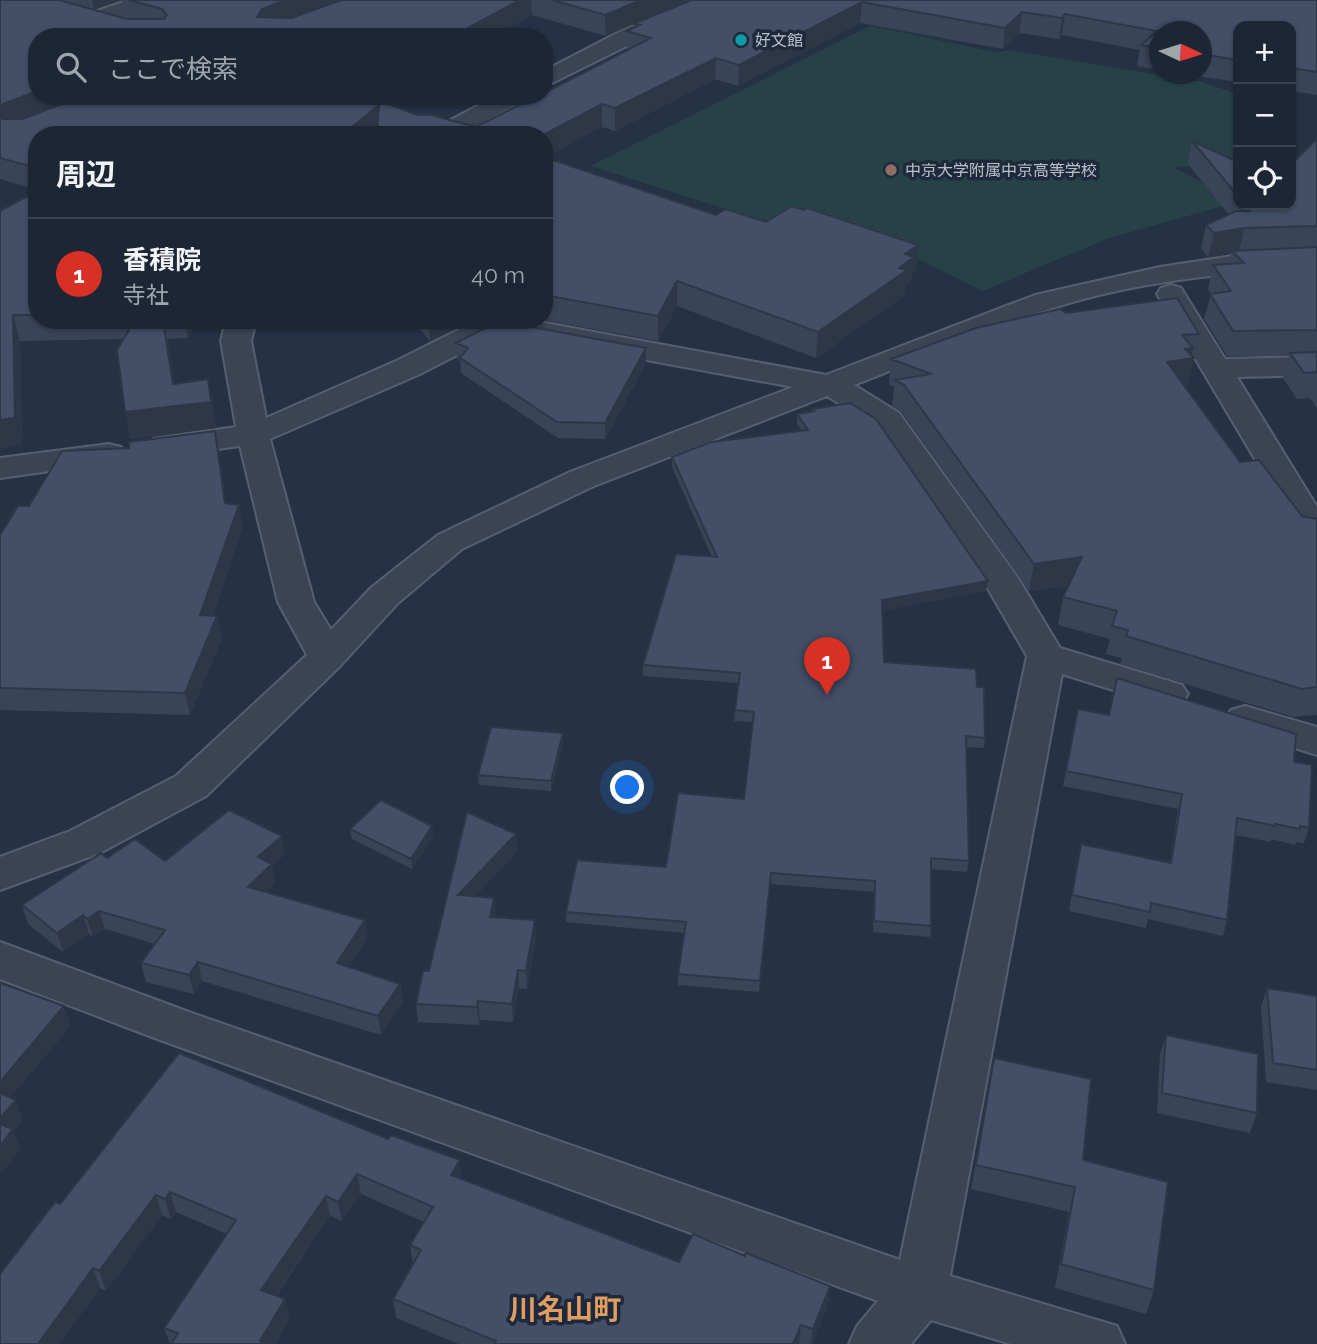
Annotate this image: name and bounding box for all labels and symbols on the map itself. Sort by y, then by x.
north arrow [1149,21,1212,84]
place label: 好文館 [755,31,803,50]
marker: 好文館 [733,32,749,48]
place label: 中京大学附属中京高等学校 [905,161,1097,180]
marker: 中京大学附属中京高等学校 [883,162,899,178]
pin: 1 [804,637,850,695]
your location [610,770,644,804]
district label: 川名山町 [509,1293,621,1326]

